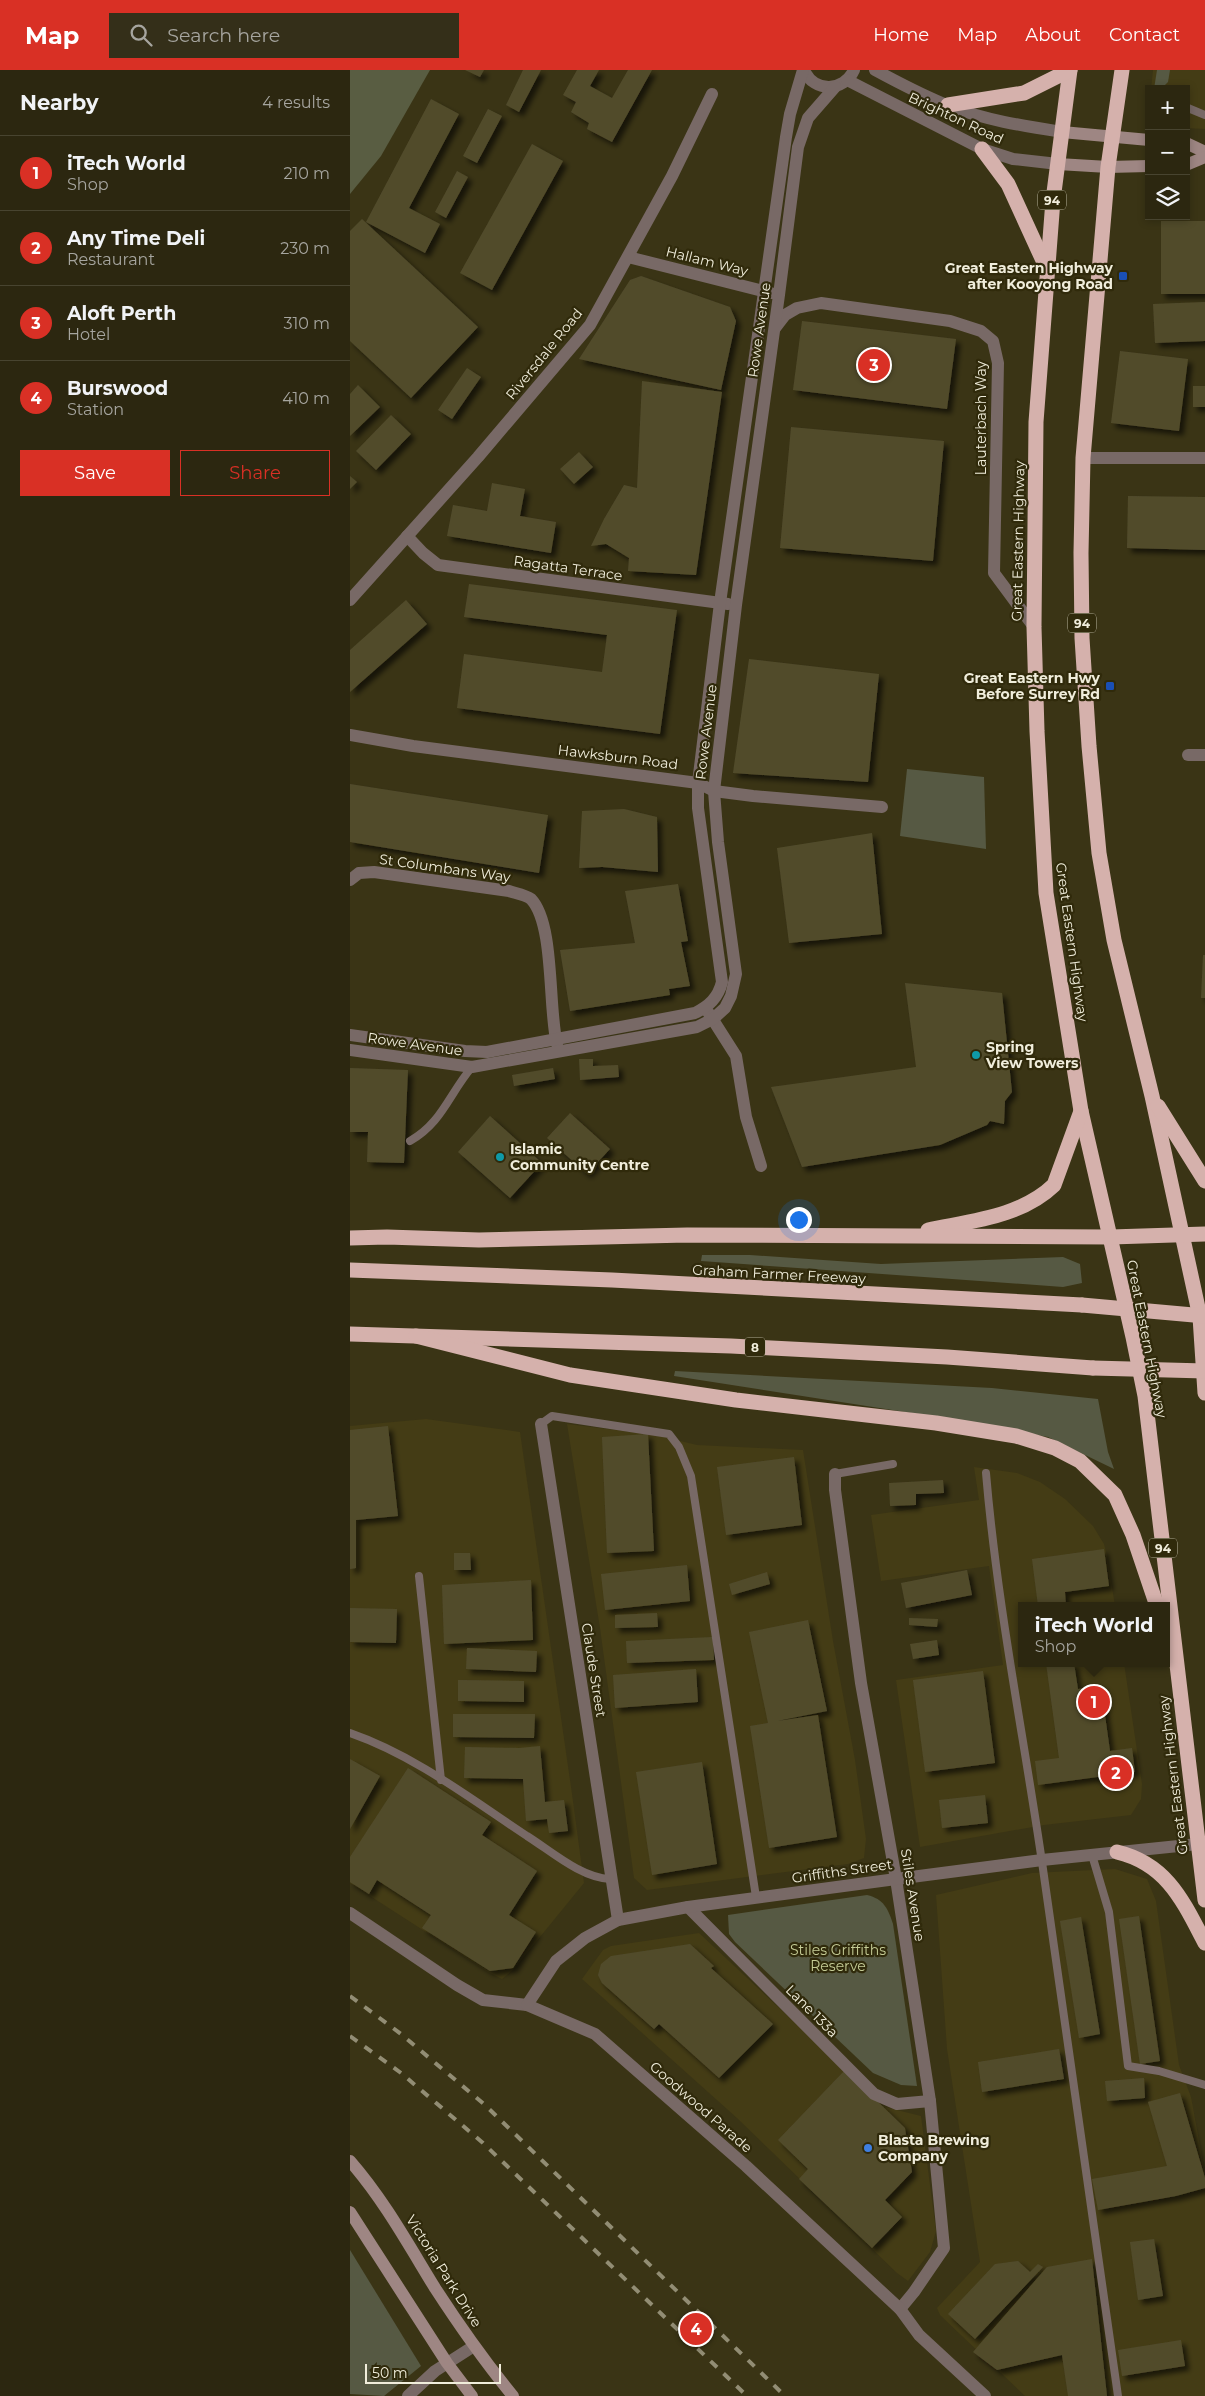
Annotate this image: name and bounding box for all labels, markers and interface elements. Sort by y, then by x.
search box [109,13,459,58]
text: Map [25,21,79,50]
icon: search [127,21,155,49]
text: Search here [167,24,280,47]
text: Home [873,24,929,46]
text: Map [957,24,997,46]
text: About [1025,24,1081,46]
text: Contact [1109,24,1180,46]
map controls [1145,85,1190,220]
button: + [1145,85,1190,130]
street label: Brighton Road [906,88,1006,148]
text: Nearby [20,90,99,115]
text: 4 results [262,93,330,112]
button: − [1145,130,1190,175]
text: iTech World [67,152,186,175]
text: 1 [33,164,39,183]
text: 210 m [283,164,330,183]
text: Shop [67,175,109,194]
button: layers [1145,175,1190,220]
road number: 94 [1038,190,1066,210]
text: Any Time Deli [67,227,205,250]
text: 2 [31,239,41,258]
text: 230 m [280,239,330,258]
street label: Hallam Way [664,242,750,280]
text: Restaurant [67,250,155,269]
place label: Great Eastern Highway after Kooyong Road [945,259,1114,293]
marker: Great Eastern Highway after Kooyong Road [1117,270,1129,282]
street label: Rowe Avenue [743,281,775,379]
text: Aloft Perth [67,302,176,325]
street label: Riversdale Road [502,305,586,403]
text: 3 [31,314,41,333]
text: 310 m [283,314,330,333]
text: Hotel [67,325,110,344]
pin: 3 [858,346,890,384]
street label: Lauterbach Way [972,360,990,475]
text: Burswood [67,377,168,400]
text: 4 [30,389,42,408]
text: 410 m [282,389,330,408]
text: Station [67,400,124,419]
button: Save [20,450,170,496]
button: Share [180,450,330,496]
street label: Great Eastern Highway [1008,460,1028,621]
street label: Ragatta Terrace [512,551,624,585]
road number: 94 [1068,614,1096,632]
place label: Great Eastern Hwy Before Surrey Rd [964,669,1101,703]
marker: Great Eastern Hwy Before Surrey Rd [1104,680,1116,692]
street label: Rowe Avenue [691,683,721,781]
street label: Hawksburn Road [557,741,679,773]
street label: St Columbans Way [378,850,512,886]
street label: Great Eastern Highway [1052,861,1092,1023]
street label: Rowe Avenue [366,1028,464,1060]
place label: Spring View Towers [985,1038,1079,1072]
marker: Spring View Towers [970,1049,982,1061]
place label: Islamic Community Centre [510,1140,649,1174]
marker: Islamic Community Centre [494,1151,506,1163]
your location [786,1207,812,1233]
street label: Great Eastern Highway [1123,1258,1171,1420]
street label: Graham Farmer Freeway [692,1260,867,1288]
road number: 8 [745,1338,765,1356]
road number: 94 [1149,1539,1177,1558]
popup [1018,1602,1170,1667]
text: iTech World [1035,1614,1153,1637]
street label: Claude Street [578,1622,610,1719]
text: Shop [1035,1637,1076,1656]
pin: 1 [1078,1683,1110,1721]
street label: Great Eastern Highway [1154,1694,1192,1856]
pin: 2 [1100,1754,1132,1792]
street label: Stiles Avenue [897,1847,929,1943]
street label: Griffiths Street [791,1855,894,1887]
park label: Stiles Griffiths Reserve [790,1941,886,1975]
street label: Lane 133a [782,1981,842,2041]
street label: Goodwood Parade [646,2058,756,2156]
place label: Blasta Brewing Company [878,2131,990,2165]
marker: Blasta Brewing Company [862,2142,874,2154]
street label: Victoria Park Drive [402,2212,486,2330]
pin: 4 [680,2310,712,2348]
scale bar [365,2361,501,2384]
text: 50 m [372,2364,408,2382]

